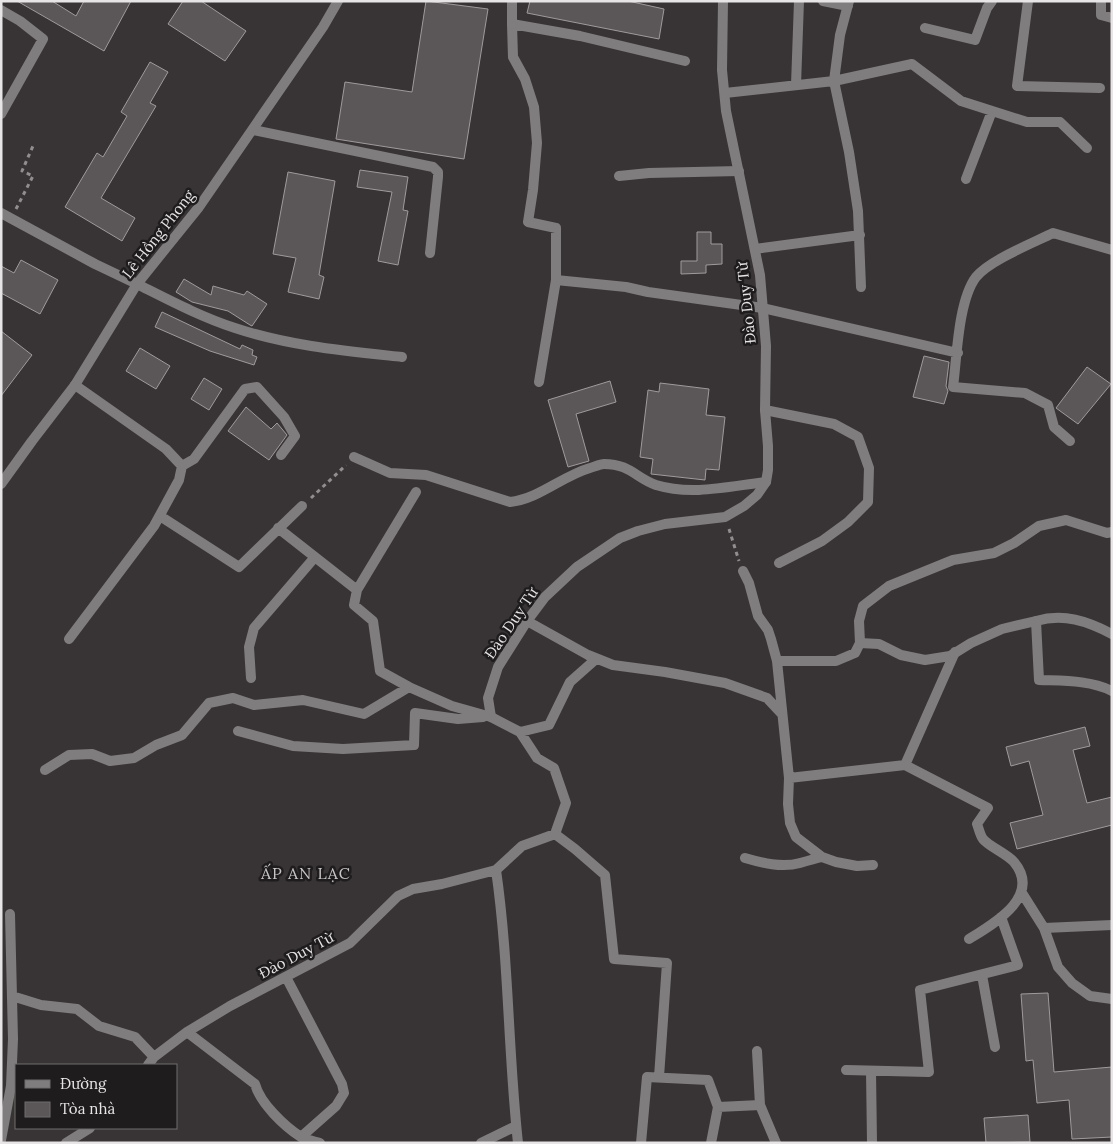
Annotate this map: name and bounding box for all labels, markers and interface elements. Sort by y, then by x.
street label: Lê Hồng Phong [118,186,199,282]
street label: Đào Duy Từ [732,260,760,345]
street label: Đào Duy Từ [480,583,542,662]
district label: ẤP AN LẠC [260,863,351,883]
street label: Đào Duy Từ [255,927,338,983]
legend [15,1064,178,1129]
text: Đường [60,1074,107,1093]
text: Tòa nhà [60,1099,115,1118]

